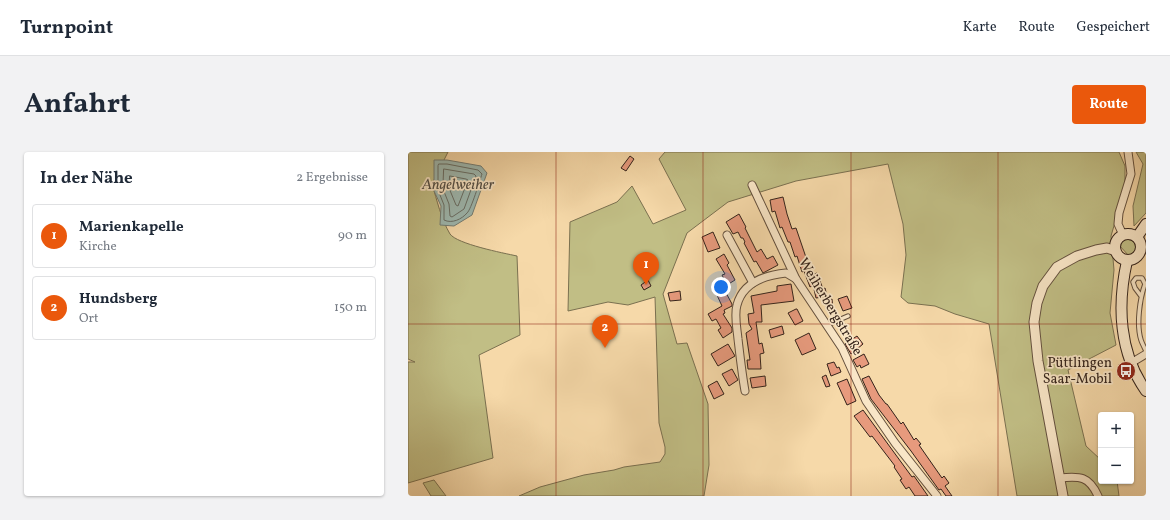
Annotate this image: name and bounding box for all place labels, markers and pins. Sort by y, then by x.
pin: 1 [633,252,659,285]
pin: 2 [592,315,618,348]
place label: Püttlingen Saar-Mobil [1043,354,1112,389]
bus stop icon: Püttlingen Saar-Mobil [1115,360,1137,382]

